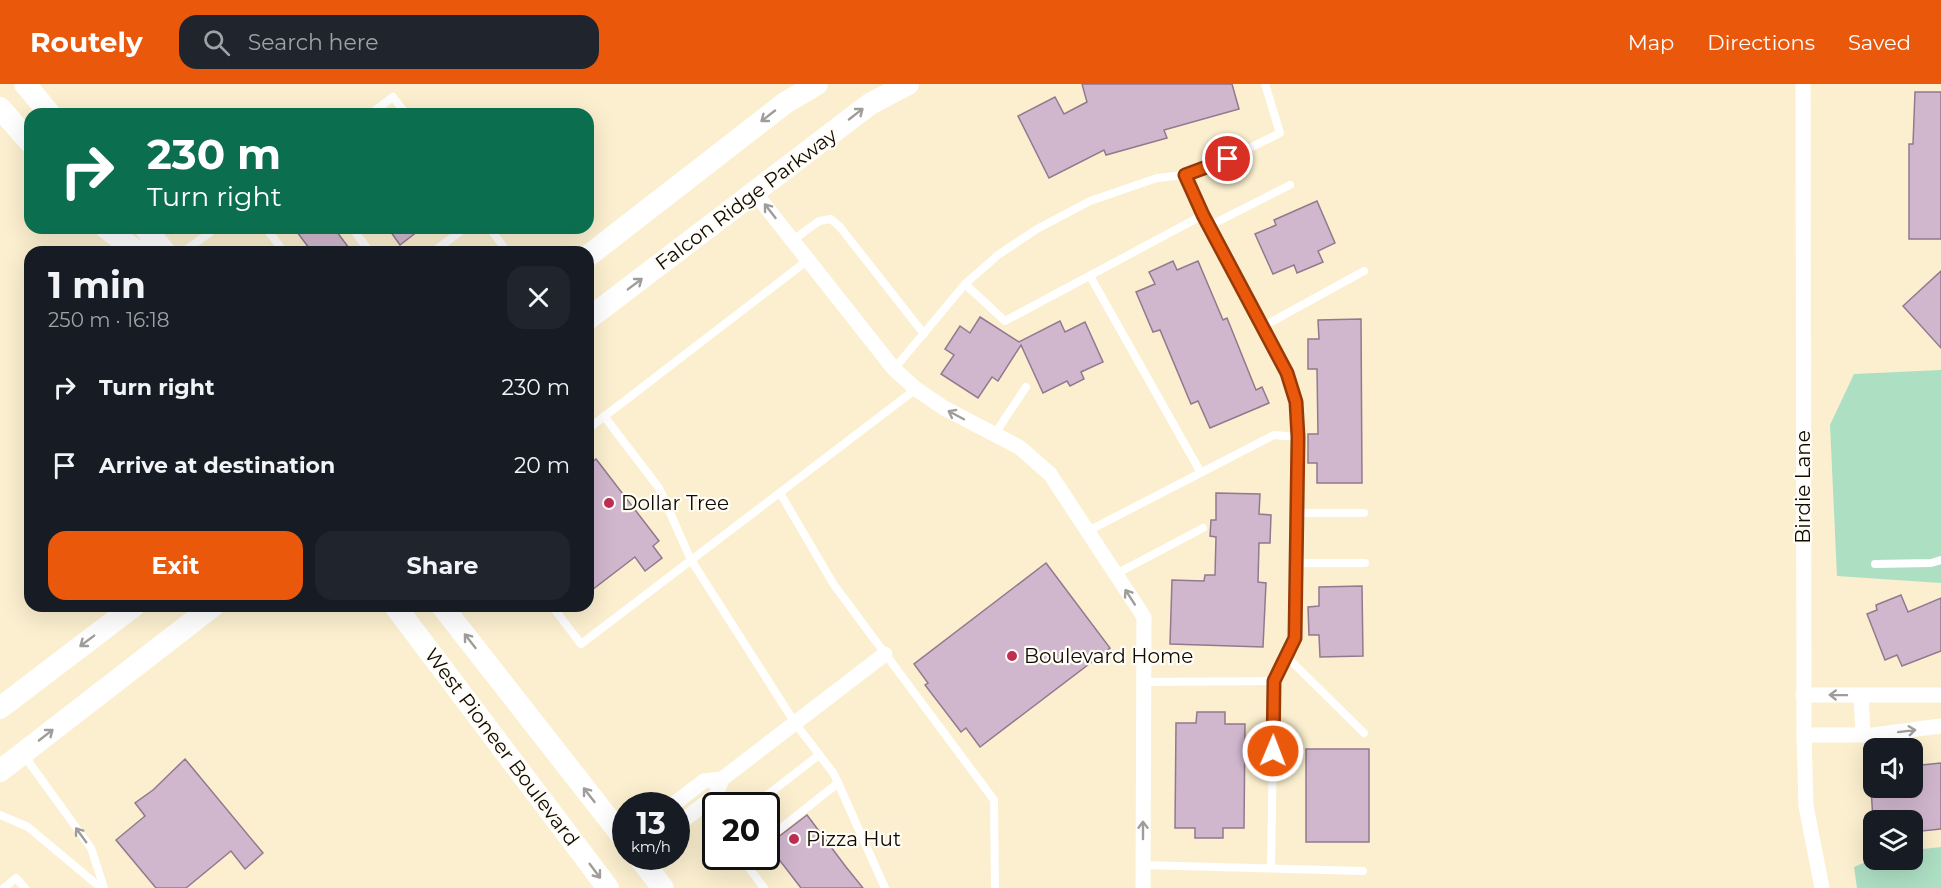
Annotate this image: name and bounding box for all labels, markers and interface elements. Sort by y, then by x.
search box [179,15,599,69]
text: Routely [30,25,143,59]
icon: search [200,26,233,59]
text: Search here [248,29,379,56]
text: Map [1628,30,1674,55]
text: Directions [1707,30,1815,55]
text: Saved [1848,30,1911,55]
one-way arrow [848,108,864,121]
one-way arrow [761,110,777,123]
street label: Falcon Ridge Parkway [651,123,842,275]
text: 230 m [147,128,281,180]
icon: right [48,132,126,210]
pin [1202,133,1253,184]
icon: arrive [1211,142,1244,175]
text: Turn right [147,180,282,213]
one-way arrow [763,203,776,219]
text: 1 min [48,263,146,307]
button: close [507,266,570,329]
one-way arrow [626,278,642,290]
text: 250 m · 16:18 [48,308,170,332]
icon: right [48,371,81,404]
text: Turn right [99,374,214,401]
text: 230 m [501,374,570,401]
one-way arrow [948,409,966,420]
street label: Birdie Lane [1791,430,1815,544]
icon: arrive [48,449,81,482]
text: Arrive at destination [99,452,335,479]
text: 20 m [514,452,570,479]
place label: Dollar Tree [621,491,729,515]
marker: Dollar Tree [602,496,616,510]
button: Exit [48,531,303,600]
button: Share [315,531,570,600]
one-way arrow [1124,588,1137,605]
one-way arrow [463,634,476,650]
one-way arrow [79,635,95,648]
street label: West Pioneer Boulevard [420,643,584,851]
place label: Boulevard Home [1024,644,1193,668]
marker: Boulevard Home [1005,649,1019,663]
one-way arrow [1829,690,1849,701]
position arrow [1241,719,1305,783]
one-way arrow [1897,725,1917,736]
one-way arrow [38,729,54,742]
map controls [1863,738,1923,870]
button: sound [1863,738,1923,798]
one-way arrow [583,787,596,803]
speed limit sign: 20 [702,792,780,870]
text: 13 [636,805,666,842]
button: layers [1863,810,1923,870]
one-way arrow [1137,820,1149,840]
one-way arrow [75,827,88,843]
place label: Pizza Hut [806,827,901,851]
marker: Pizza Hut [787,832,801,846]
text: km/h [631,837,671,856]
one-way arrow [589,862,601,878]

